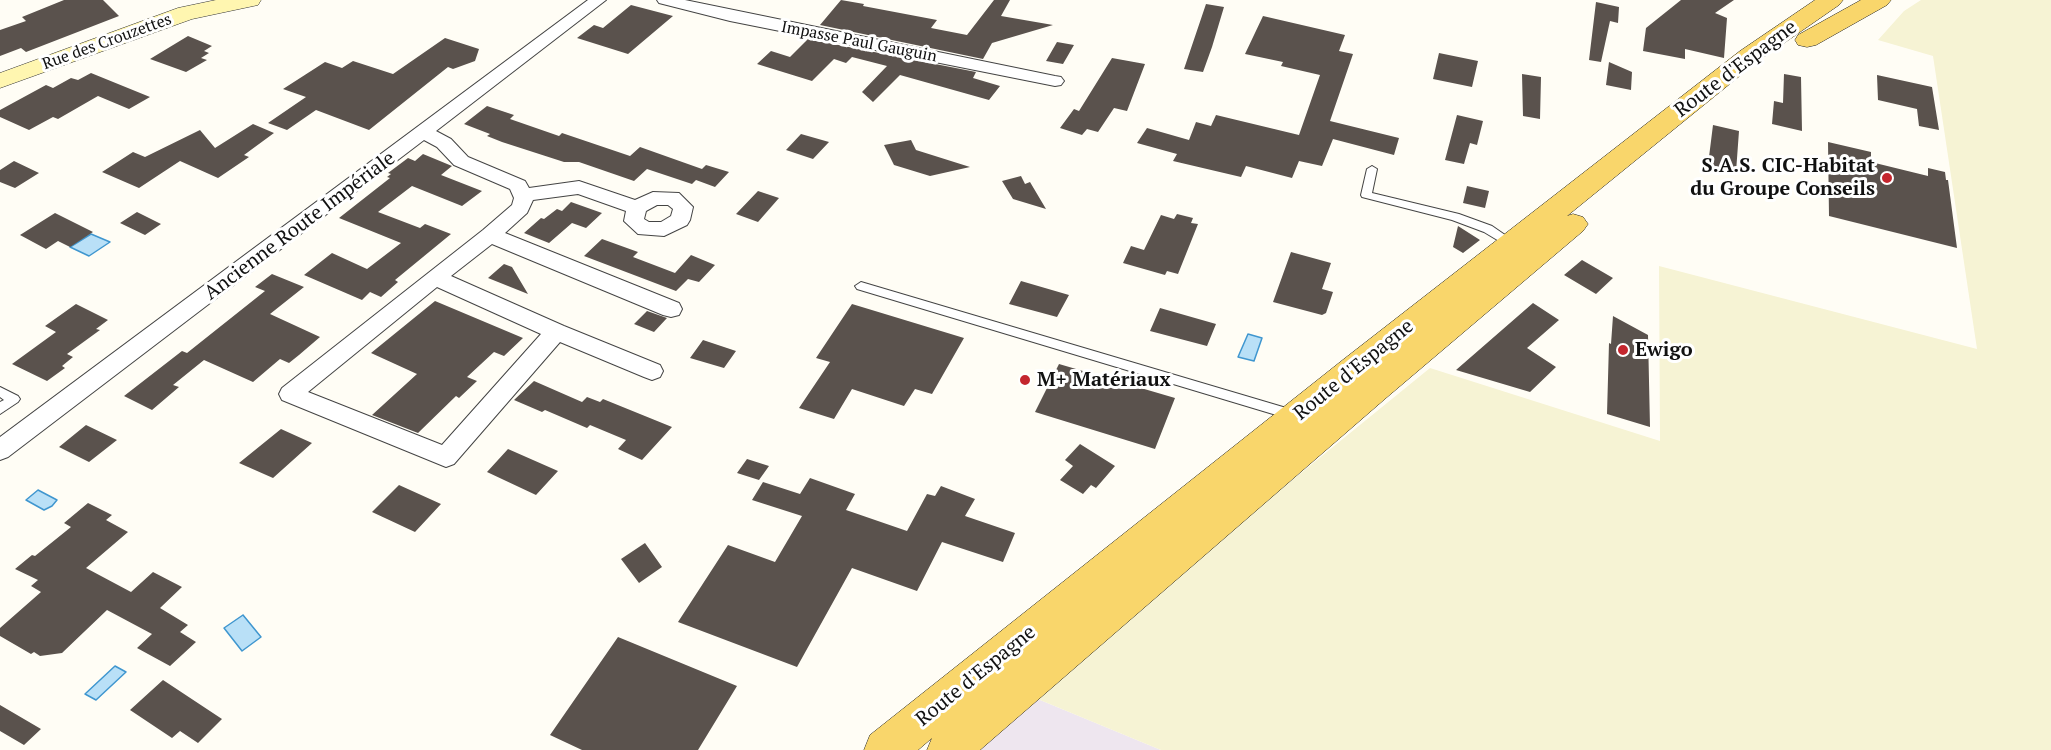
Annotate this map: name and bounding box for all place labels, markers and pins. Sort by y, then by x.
place label: S.A.S. CIC-Habitat du Groupe Conseils [1690,154,1875,201]
marker: S.A.S. CIC-Habitat du Groupe Conseils [1880,171,1894,185]
place label: Ewigo [1635,338,1693,362]
marker: Ewigo [1616,343,1630,357]
place label: M+ Matériaux [1037,368,1171,392]
marker: M+ Matériaux [1018,373,1032,387]

